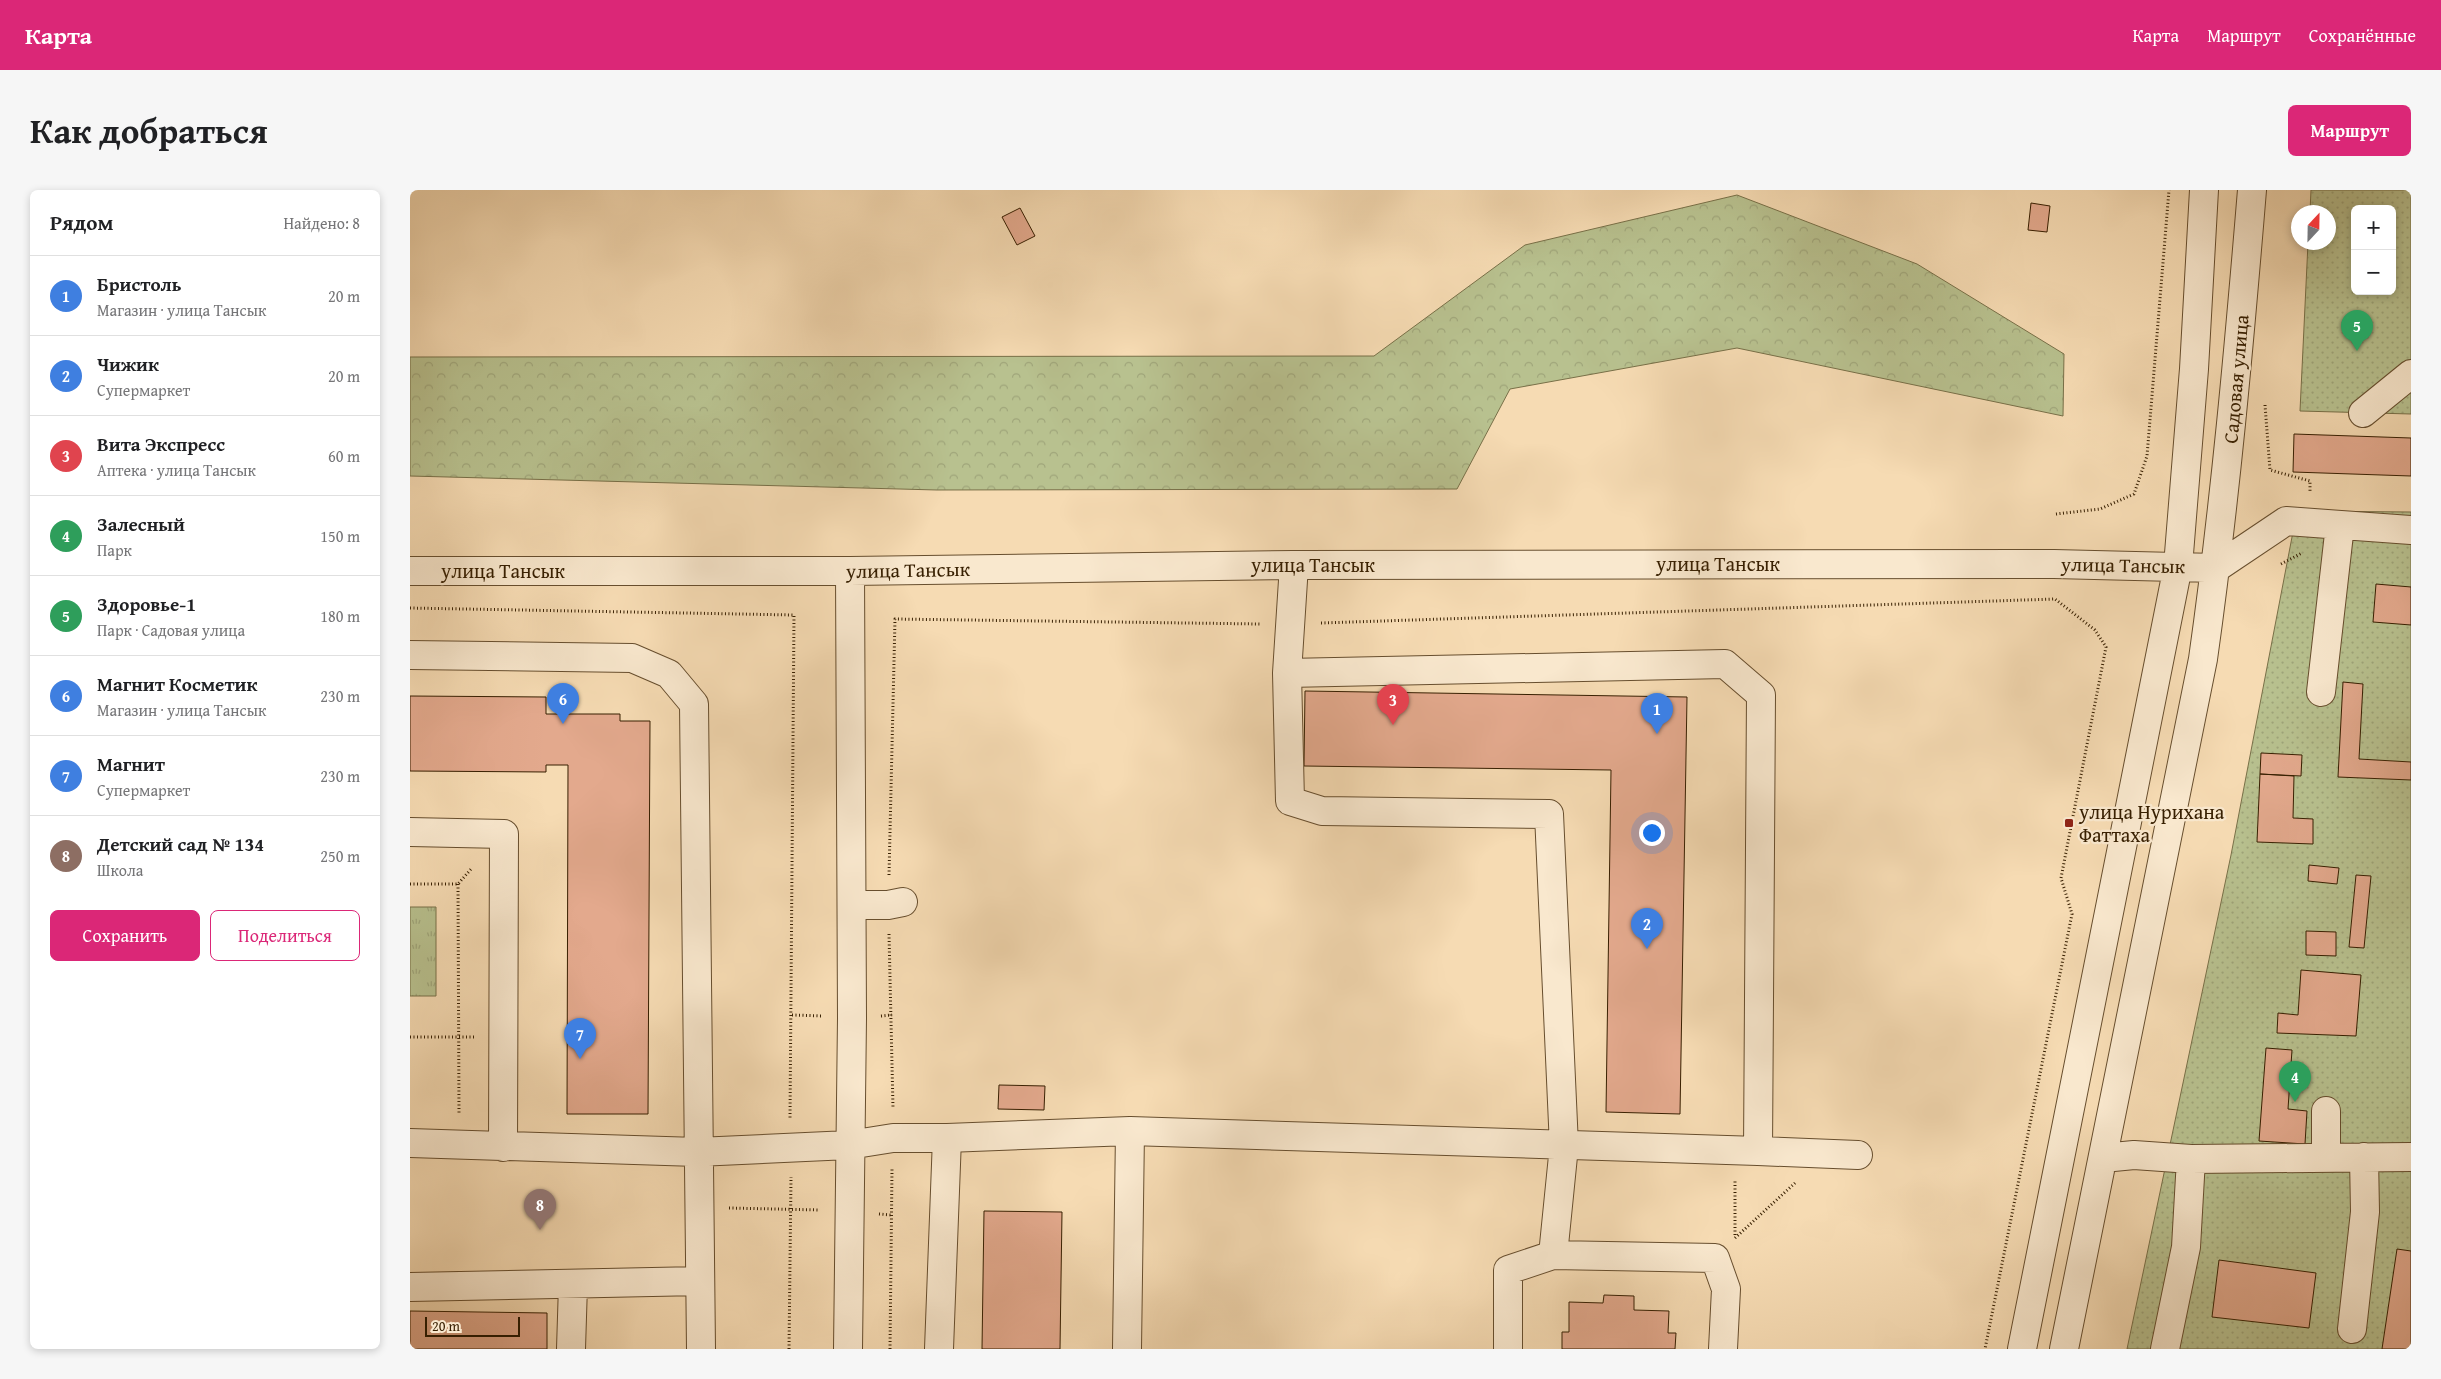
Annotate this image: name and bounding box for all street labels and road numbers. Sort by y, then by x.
street label: Садовая улица [2215,313,2256,445]
street label: улица Тансык [1655,549,1781,578]
street label: улица Тансык [2060,549,2186,580]
street label: улица Тансык [1250,550,1376,579]
street label: улица Тансык [845,554,971,585]
street label: улица Тансык [440,556,566,585]

